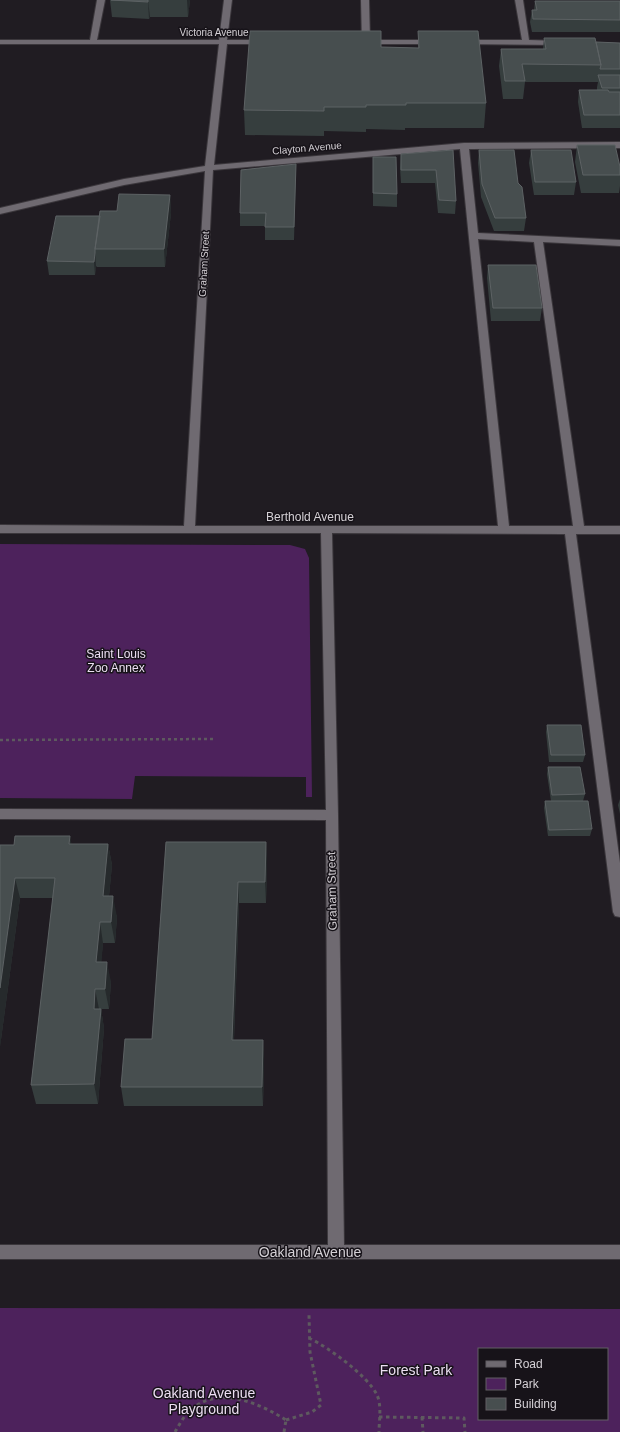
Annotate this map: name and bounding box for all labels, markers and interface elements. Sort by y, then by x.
street label: Victoria Avenue [179,27,249,38]
street label: Clayton Avenue [272,139,343,157]
street label: Graham Street [197,231,211,297]
street label: Berthold Avenue [266,510,354,524]
park label: Saint Louis Zoo Annex [86,647,146,675]
street label: Graham Street [324,851,340,930]
street label: Oakland Avenue [259,1244,361,1260]
legend [478,1348,608,1420]
text: Road [514,1357,543,1371]
park label: Forest Park [380,1362,453,1378]
text: Park [514,1377,540,1391]
park label: Oakland Avenue Playground [153,1385,255,1417]
text: Building [514,1397,557,1411]

